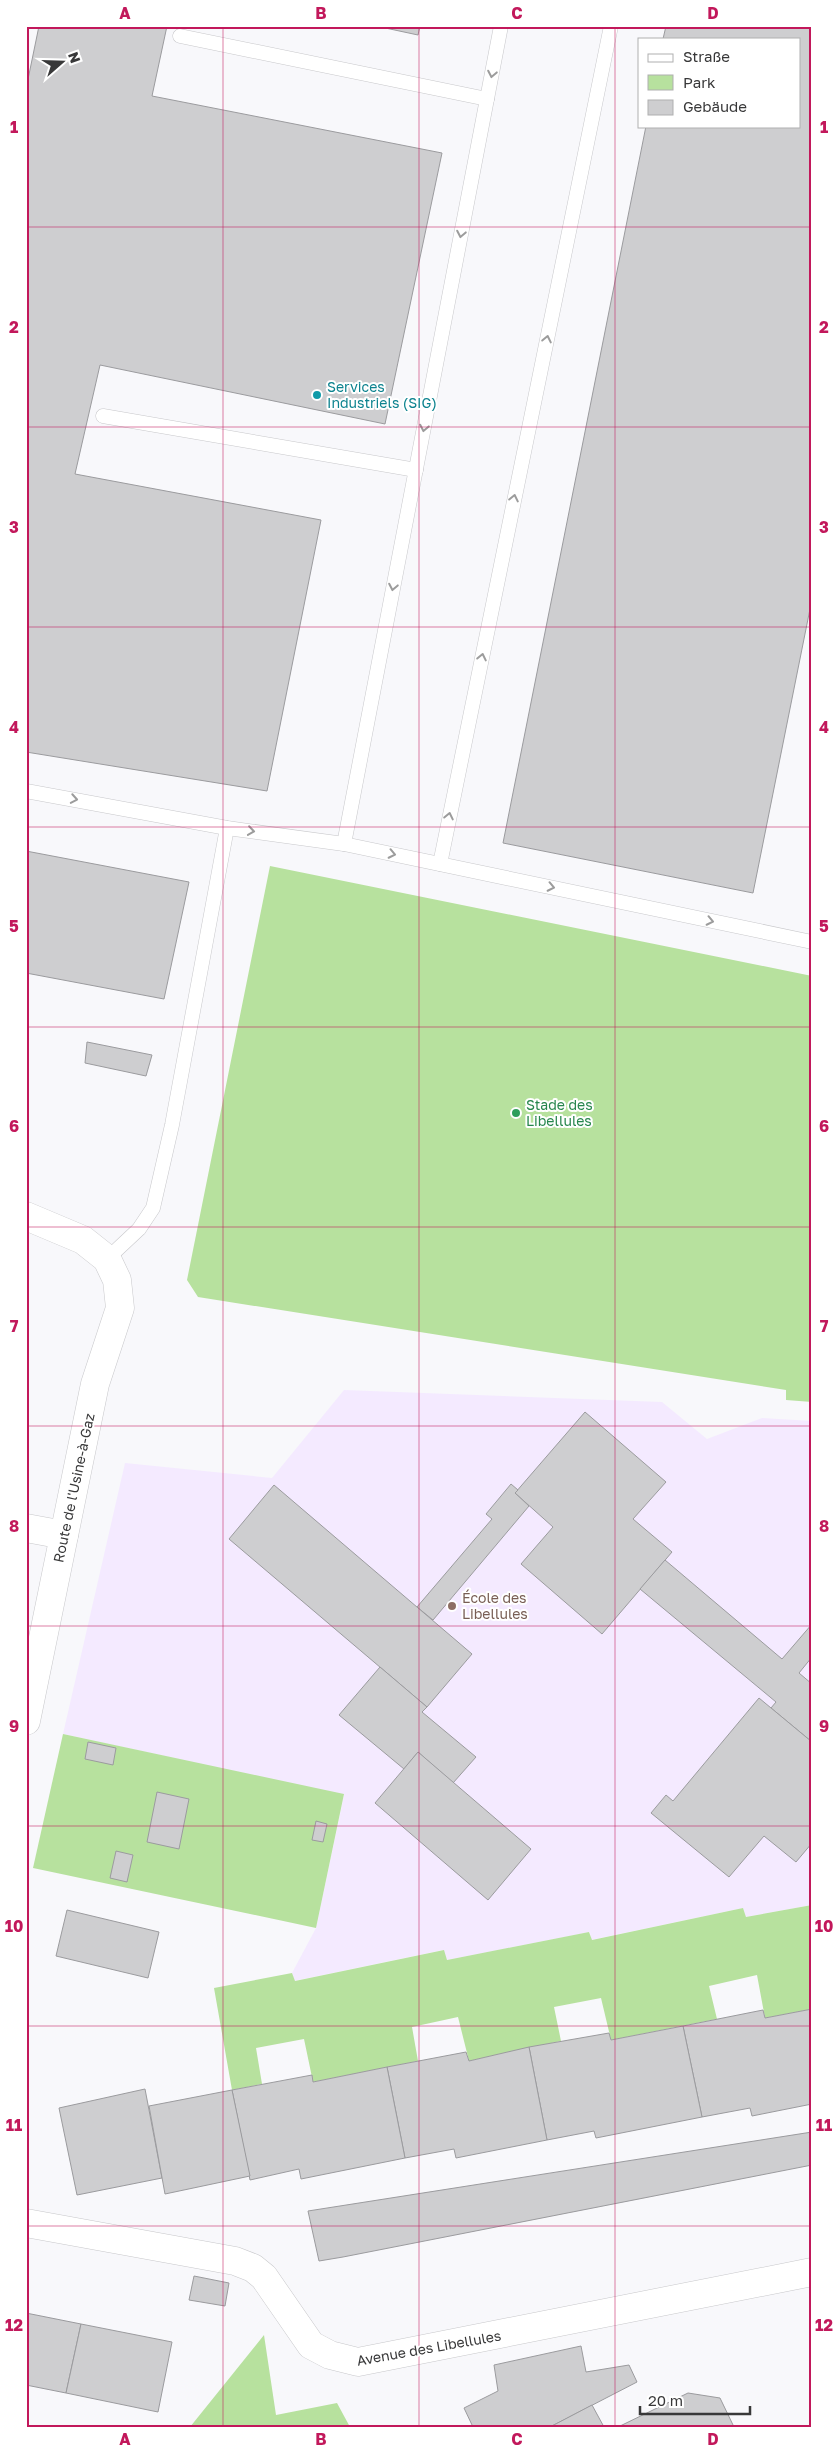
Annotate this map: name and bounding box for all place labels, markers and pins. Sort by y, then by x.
place label: Services Industriels (SIG) [327,378,437,411]
marker: Services Industriels (SIG) [311,389,323,401]
place label: Stade des Libellules [526,1096,593,1129]
marker: Stade des Libellules [510,1107,522,1119]
place label: École des Libellules [462,1589,528,1622]
marker: École des Libellules [446,1600,458,1612]

